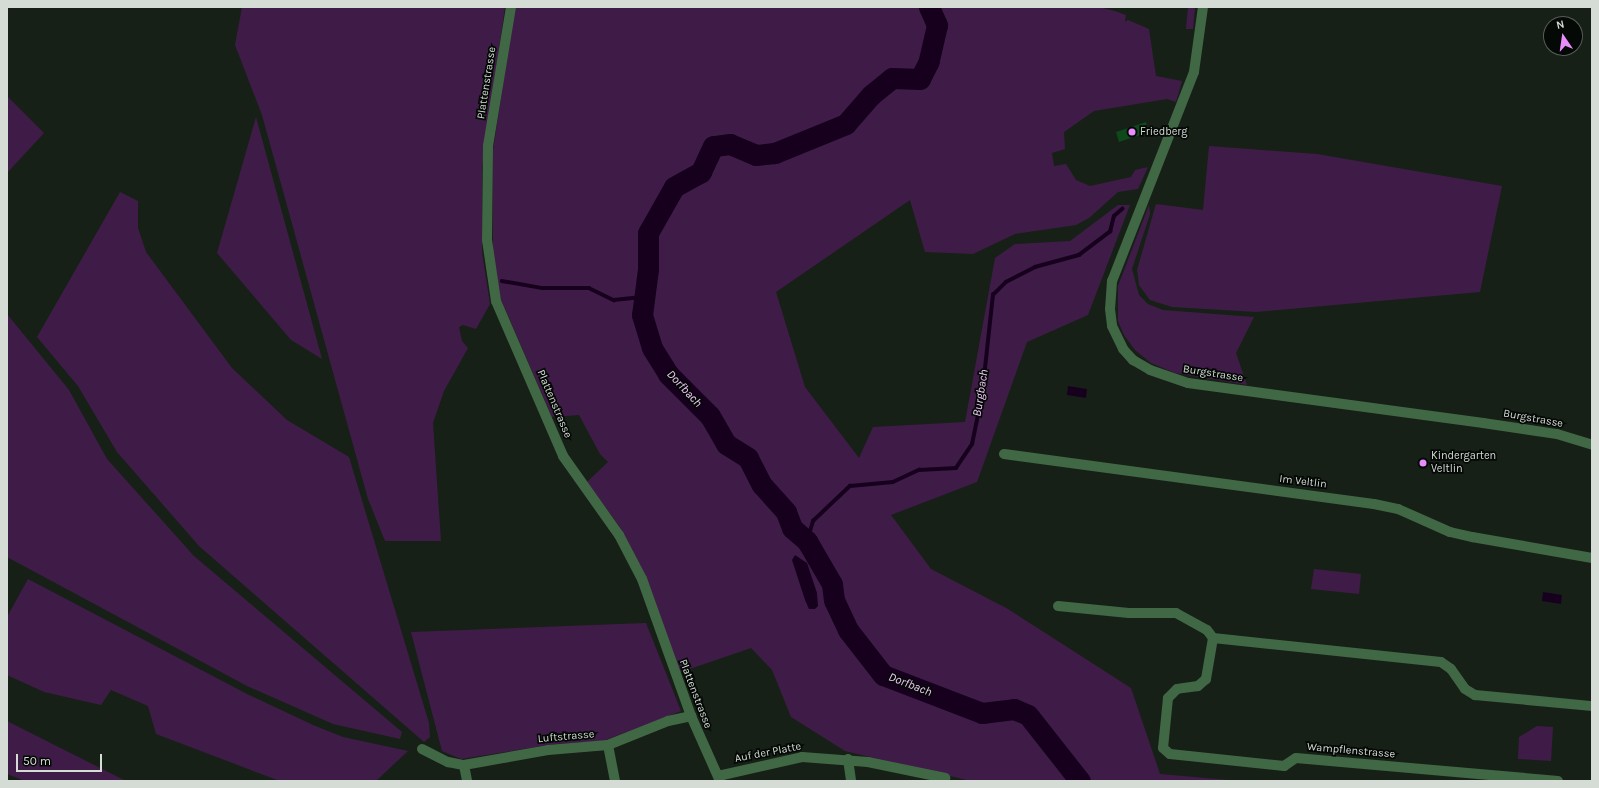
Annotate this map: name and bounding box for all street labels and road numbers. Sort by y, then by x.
street label: Plattenstrasse [475,46,499,120]
street label: Burgstrasse [1182,363,1244,385]
street label: Plattenstrasse [534,368,574,440]
street label: Burgstrasse [1502,407,1564,431]
street label: Im Veltlin [1279,473,1327,491]
street label: Plattenstrasse [676,658,714,730]
street label: Luftstrasse [537,728,595,746]
street label: Auf der Platte [734,740,802,766]
street label: Wampflenstrasse [1306,741,1396,761]

